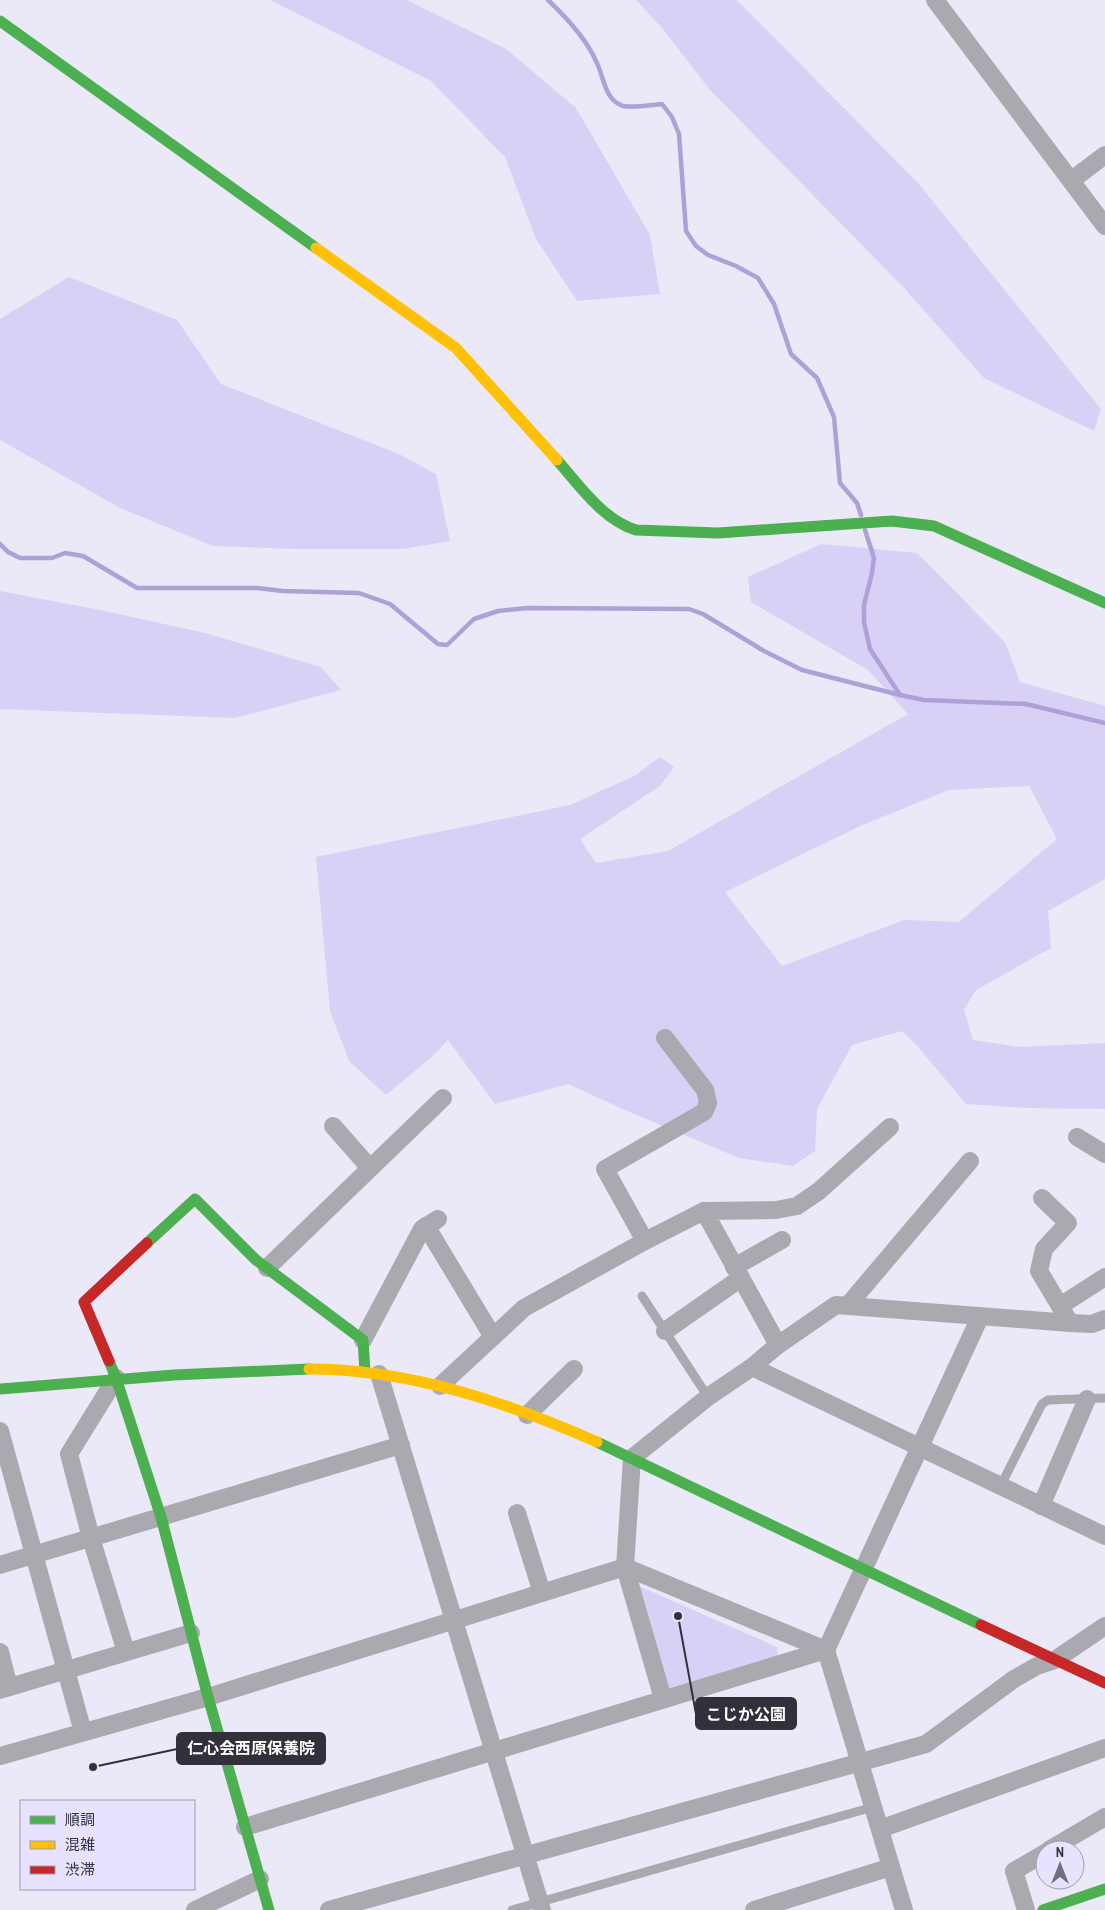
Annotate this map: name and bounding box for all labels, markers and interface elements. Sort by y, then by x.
callout: こじか公園 [696,1698,796,1729]
text: こじか公園 [706,1703,786,1725]
callout: 仁心会西原保養院 [177,1733,325,1764]
text: 仁心会西原保養院 [187,1737,315,1759]
legend [20,1800,195,1890]
text: 順調 [65,1809,95,1830]
text: 混雑 [65,1834,95,1855]
north arrow [1035,1840,1085,1890]
text: N [1056,1843,1064,1861]
text: 渋滞 [65,1859,95,1880]

